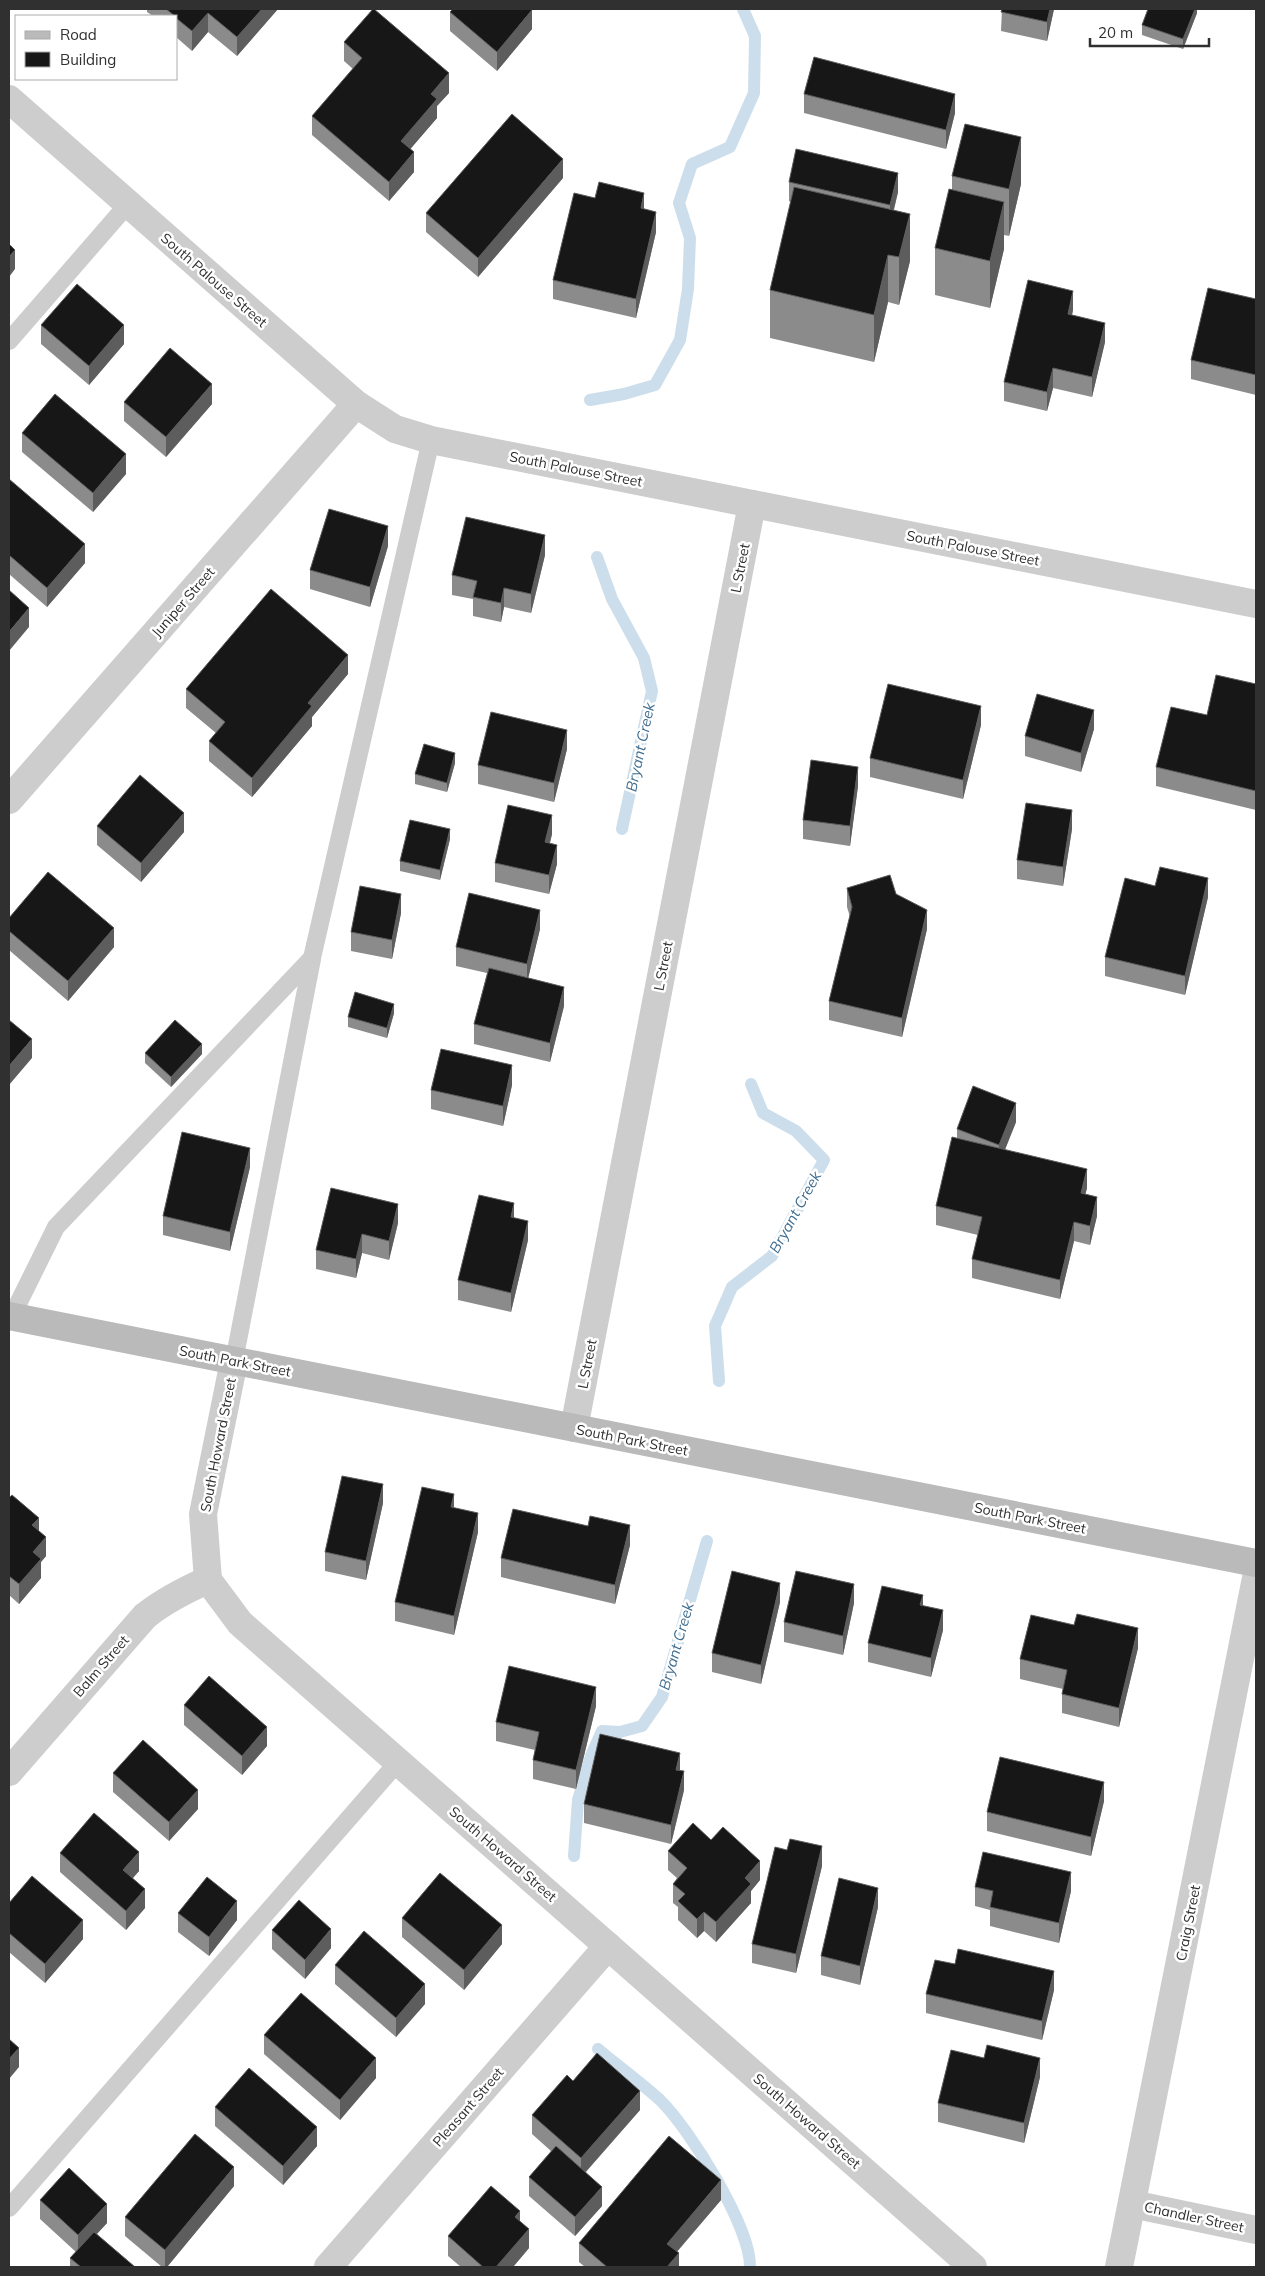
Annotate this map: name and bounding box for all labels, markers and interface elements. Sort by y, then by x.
legend [15,15,178,80]
scale bar [1090,15,1209,47]
text: 20 m [1098,23,1133,42]
text: Road [60,25,97,44]
text: Building [60,50,116,69]
street label: South Palouse Street [157,229,271,331]
street label: South Palouse Street [508,447,644,491]
street label: South Palouse Street [905,526,1041,570]
street label: L Street [726,542,754,594]
street label: Juniper Street [147,563,219,641]
water label: Bryant Creek [621,700,659,793]
street label: L Street [649,940,677,992]
water label: Bryant Creek [765,1167,826,1256]
street label: L Street [573,1338,601,1390]
street label: South Park Street [178,1341,292,1381]
street label: South Howard Street [196,1376,240,1514]
street label: South Park Street [575,1420,689,1460]
street label: South Park Street [973,1498,1087,1538]
water label: Bryant Creek [654,1599,698,1692]
street label: Balm Street [69,1631,133,1701]
street label: South Howard Street [446,1802,560,1906]
street label: Craig Street [1172,1883,1204,1963]
street label: Pleasant Street [429,2064,507,2150]
street label: South Howard Street [750,2069,864,2173]
street label: Chandler Street [1143,2198,1245,2236]

